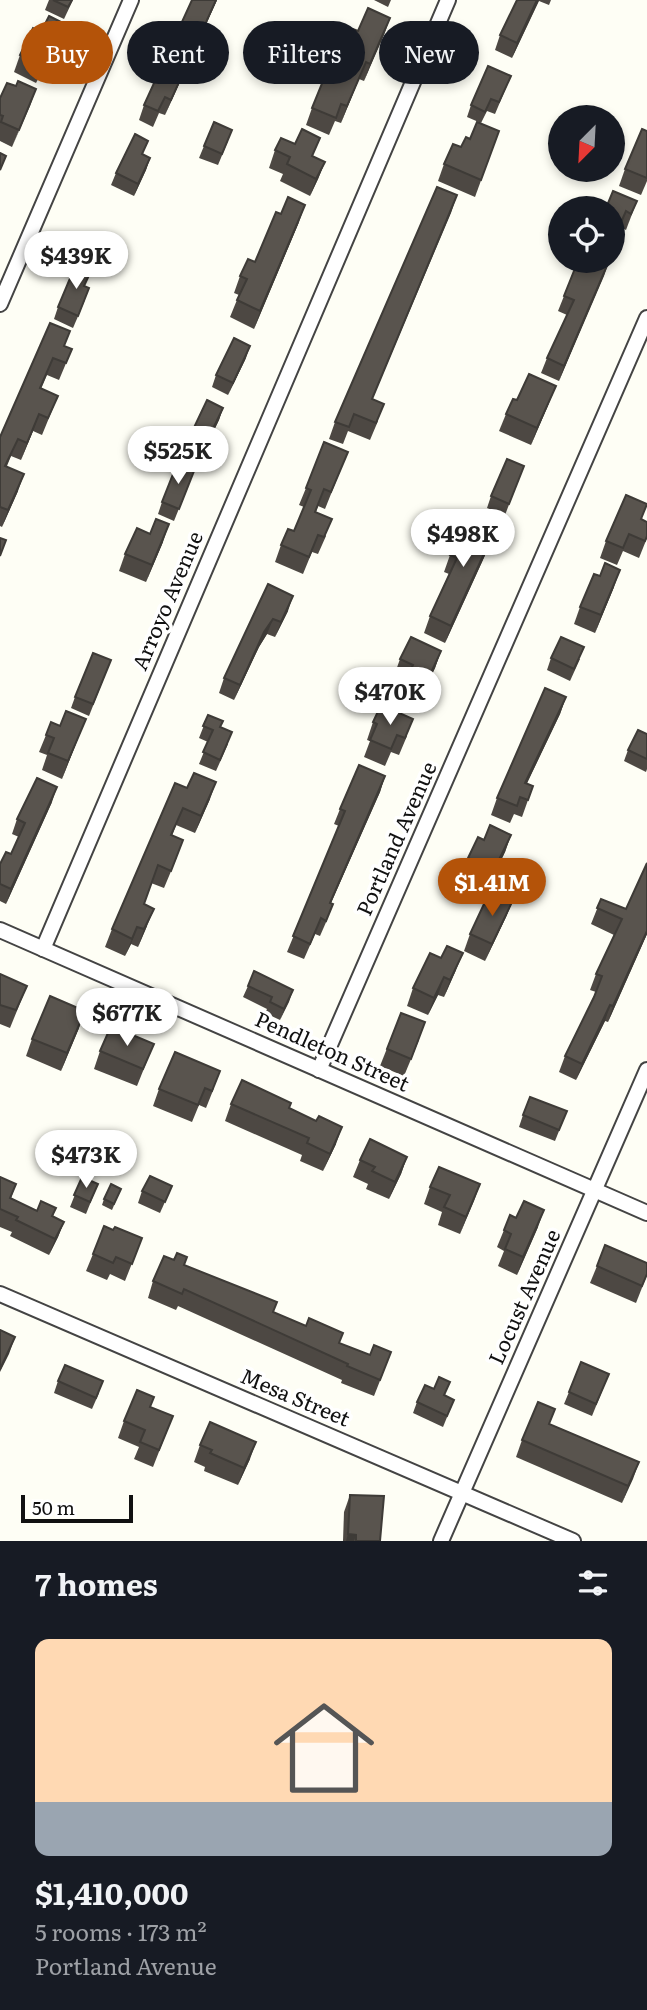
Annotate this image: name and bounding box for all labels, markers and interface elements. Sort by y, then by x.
chip: Buy [21,21,113,84]
chip: Rent [127,21,229,84]
chip: Filters [243,21,365,84]
chip: New [379,21,479,84]
north arrow [548,105,625,182]
map controls [548,105,625,273]
button: locate [548,196,625,273]
pin: $439K [27,232,125,291]
text: $439K [40,237,112,271]
pin: $525K [129,426,227,486]
text: $525K [144,432,212,466]
pin: $498K [414,510,512,569]
text: $498K [427,515,499,549]
street label: Arroyo Avenue [122,526,209,674]
pin: $470K [341,668,439,727]
text: $470K [354,673,426,707]
street label: Portland Avenue [347,756,443,920]
pin: $1.41M [435,858,549,918]
text: $1.41M [454,864,530,898]
pin: $677K [78,988,176,1048]
text: $677K [92,994,162,1028]
street label: Pendleton Street [251,1002,416,1098]
pin: $473K [37,1130,135,1190]
text: $473K [51,1136,121,1170]
street label: Locust Avenue [479,1223,566,1369]
street label: Mesa Street [236,1359,356,1433]
scale bar [21,1492,133,1524]
text: 50 m [32,1493,75,1521]
text: 7 homes [35,1561,158,1605]
icon: filters [574,1564,612,1602]
icon: home [261,1685,387,1811]
text: $1,410,000 [35,1870,188,1914]
text: 5 rooms · 173 m² [35,1914,207,1948]
text: Portland Avenue [35,1948,217,1982]

